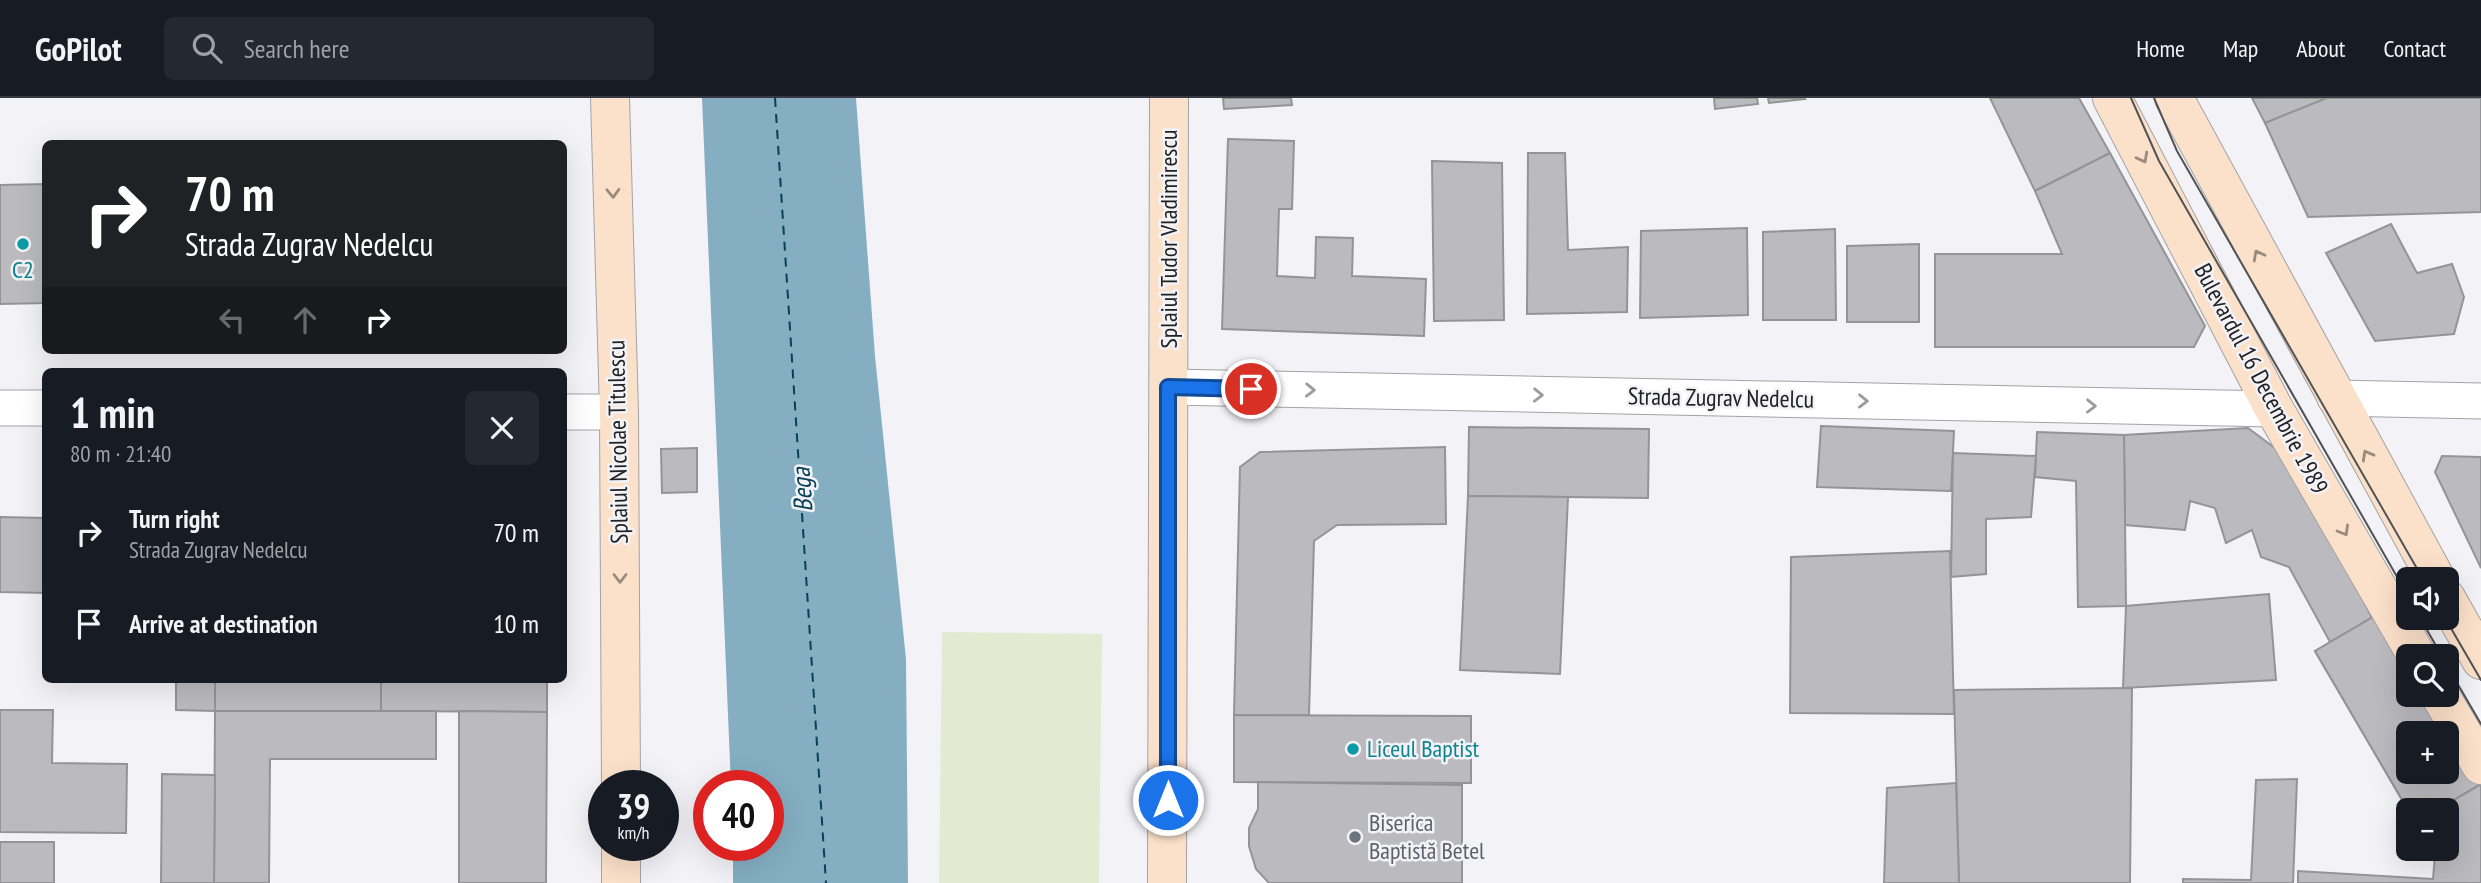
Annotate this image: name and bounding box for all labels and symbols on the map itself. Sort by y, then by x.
street label: Splaiul Tudor Vladimirescu [1153,130,1184,348]
one-way arrow [2135,151,2149,164]
one-way arrow [605,188,620,199]
marker: C2 [15,236,31,252]
one-way arrow [2253,250,2267,263]
place label: C2 [12,254,34,285]
street label: Bulevardul 16 Decembrie 1989 [2187,258,2335,499]
street label: Splaiul Nicolae Titulescu [600,340,635,544]
pin [1221,359,1281,419]
street label: Strada Zugrav Nedelcu [1628,380,1814,415]
one-way arrow [1305,382,1316,398]
one-way arrow [1532,387,1543,402]
one-way arrow [1858,393,1869,409]
one-way arrow [2085,398,2096,413]
one-way arrow [2362,450,2375,463]
water label: Bega [783,465,820,513]
one-way arrow [2336,524,2349,537]
one-way arrow [612,574,628,584]
place label: Liceul Baptist [1367,733,1480,764]
marker: Liceul Baptist [1345,741,1361,757]
position arrow [1131,763,1205,837]
speed limit sign: 40 [693,770,784,861]
place label: Biserica Baptistă Betel [1369,807,1485,866]
marker: Biserica Baptistă Betel [1347,829,1363,845]

